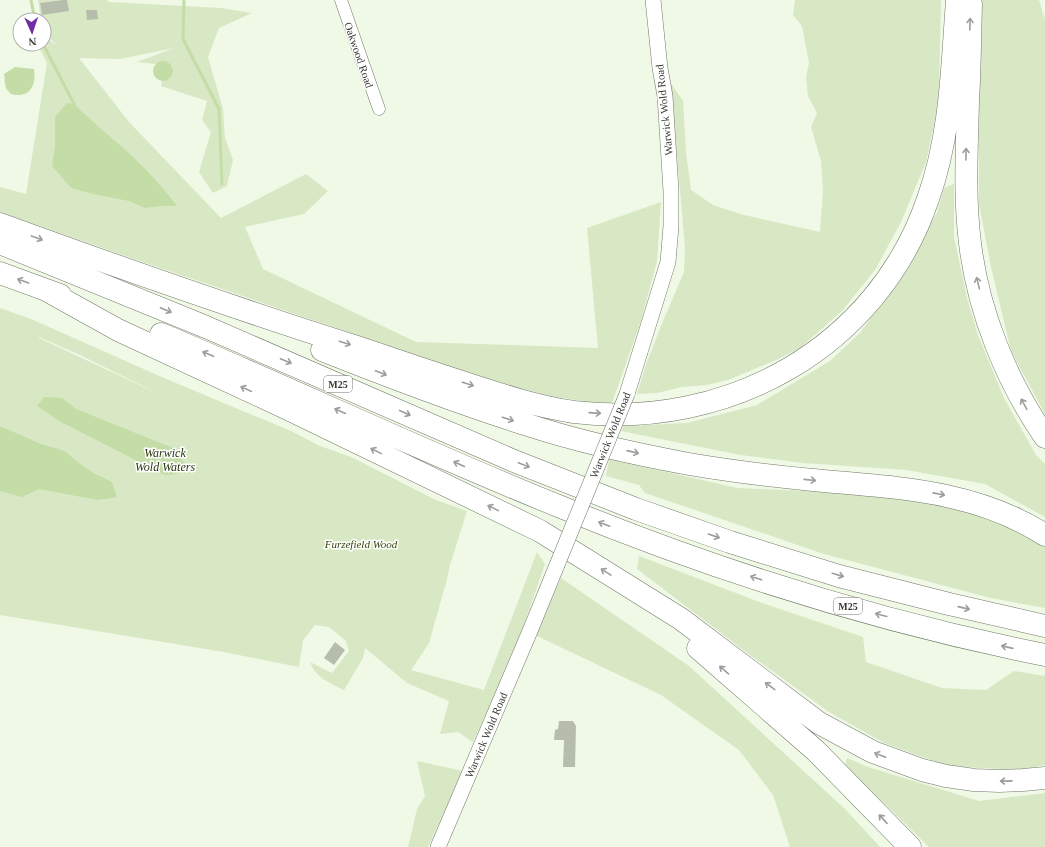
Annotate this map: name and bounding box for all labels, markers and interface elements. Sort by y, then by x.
north arrow [12,12,52,52]
one-way arrow [967,18,974,31]
street label: Oakwood Road [342,21,376,90]
text: N [28,36,37,48]
street label: Warwick Wold Road [653,63,675,156]
one-way arrow [963,148,970,161]
one-way arrow [30,234,42,242]
one-way arrow [17,277,29,285]
one-way arrow [974,277,981,290]
one-way arrow [160,306,172,314]
one-way arrow [338,340,351,347]
one-way arrow [202,349,214,357]
one-way arrow [279,357,291,365]
one-way arrow [375,370,387,378]
road number: M25 [324,376,352,392]
one-way arrow [462,381,474,389]
one-way arrow [240,385,252,392]
street label: Warwick Wold Road [587,390,633,480]
one-way arrow [1020,398,1027,410]
one-way arrow [334,407,346,414]
one-way arrow [398,410,410,417]
one-way arrow [588,410,601,417]
one-way arrow [501,415,513,423]
water label: Warwick Wold Waters [135,446,195,474]
one-way arrow [370,447,382,455]
one-way arrow [626,449,639,457]
one-way arrow [453,460,465,467]
one-way arrow [518,461,530,469]
one-way arrow [803,476,816,484]
one-way arrow [933,491,946,499]
one-way arrow [487,504,499,511]
one-way arrow [599,520,611,528]
one-way arrow [707,533,719,541]
park label: Furzefield Wood [324,538,398,550]
one-way arrow [600,568,612,576]
one-way arrow [831,572,844,579]
one-way arrow [750,574,763,581]
road number: M25 [834,598,862,614]
one-way arrow [957,604,970,612]
one-way arrow [875,611,888,618]
one-way arrow [1001,642,1014,650]
one-way arrow [718,666,729,675]
one-way arrow [765,682,776,690]
street label: Warwick Wold Road [463,690,510,779]
one-way arrow [873,751,886,758]
one-way arrow [1000,777,1013,785]
one-way arrow [878,814,888,824]

